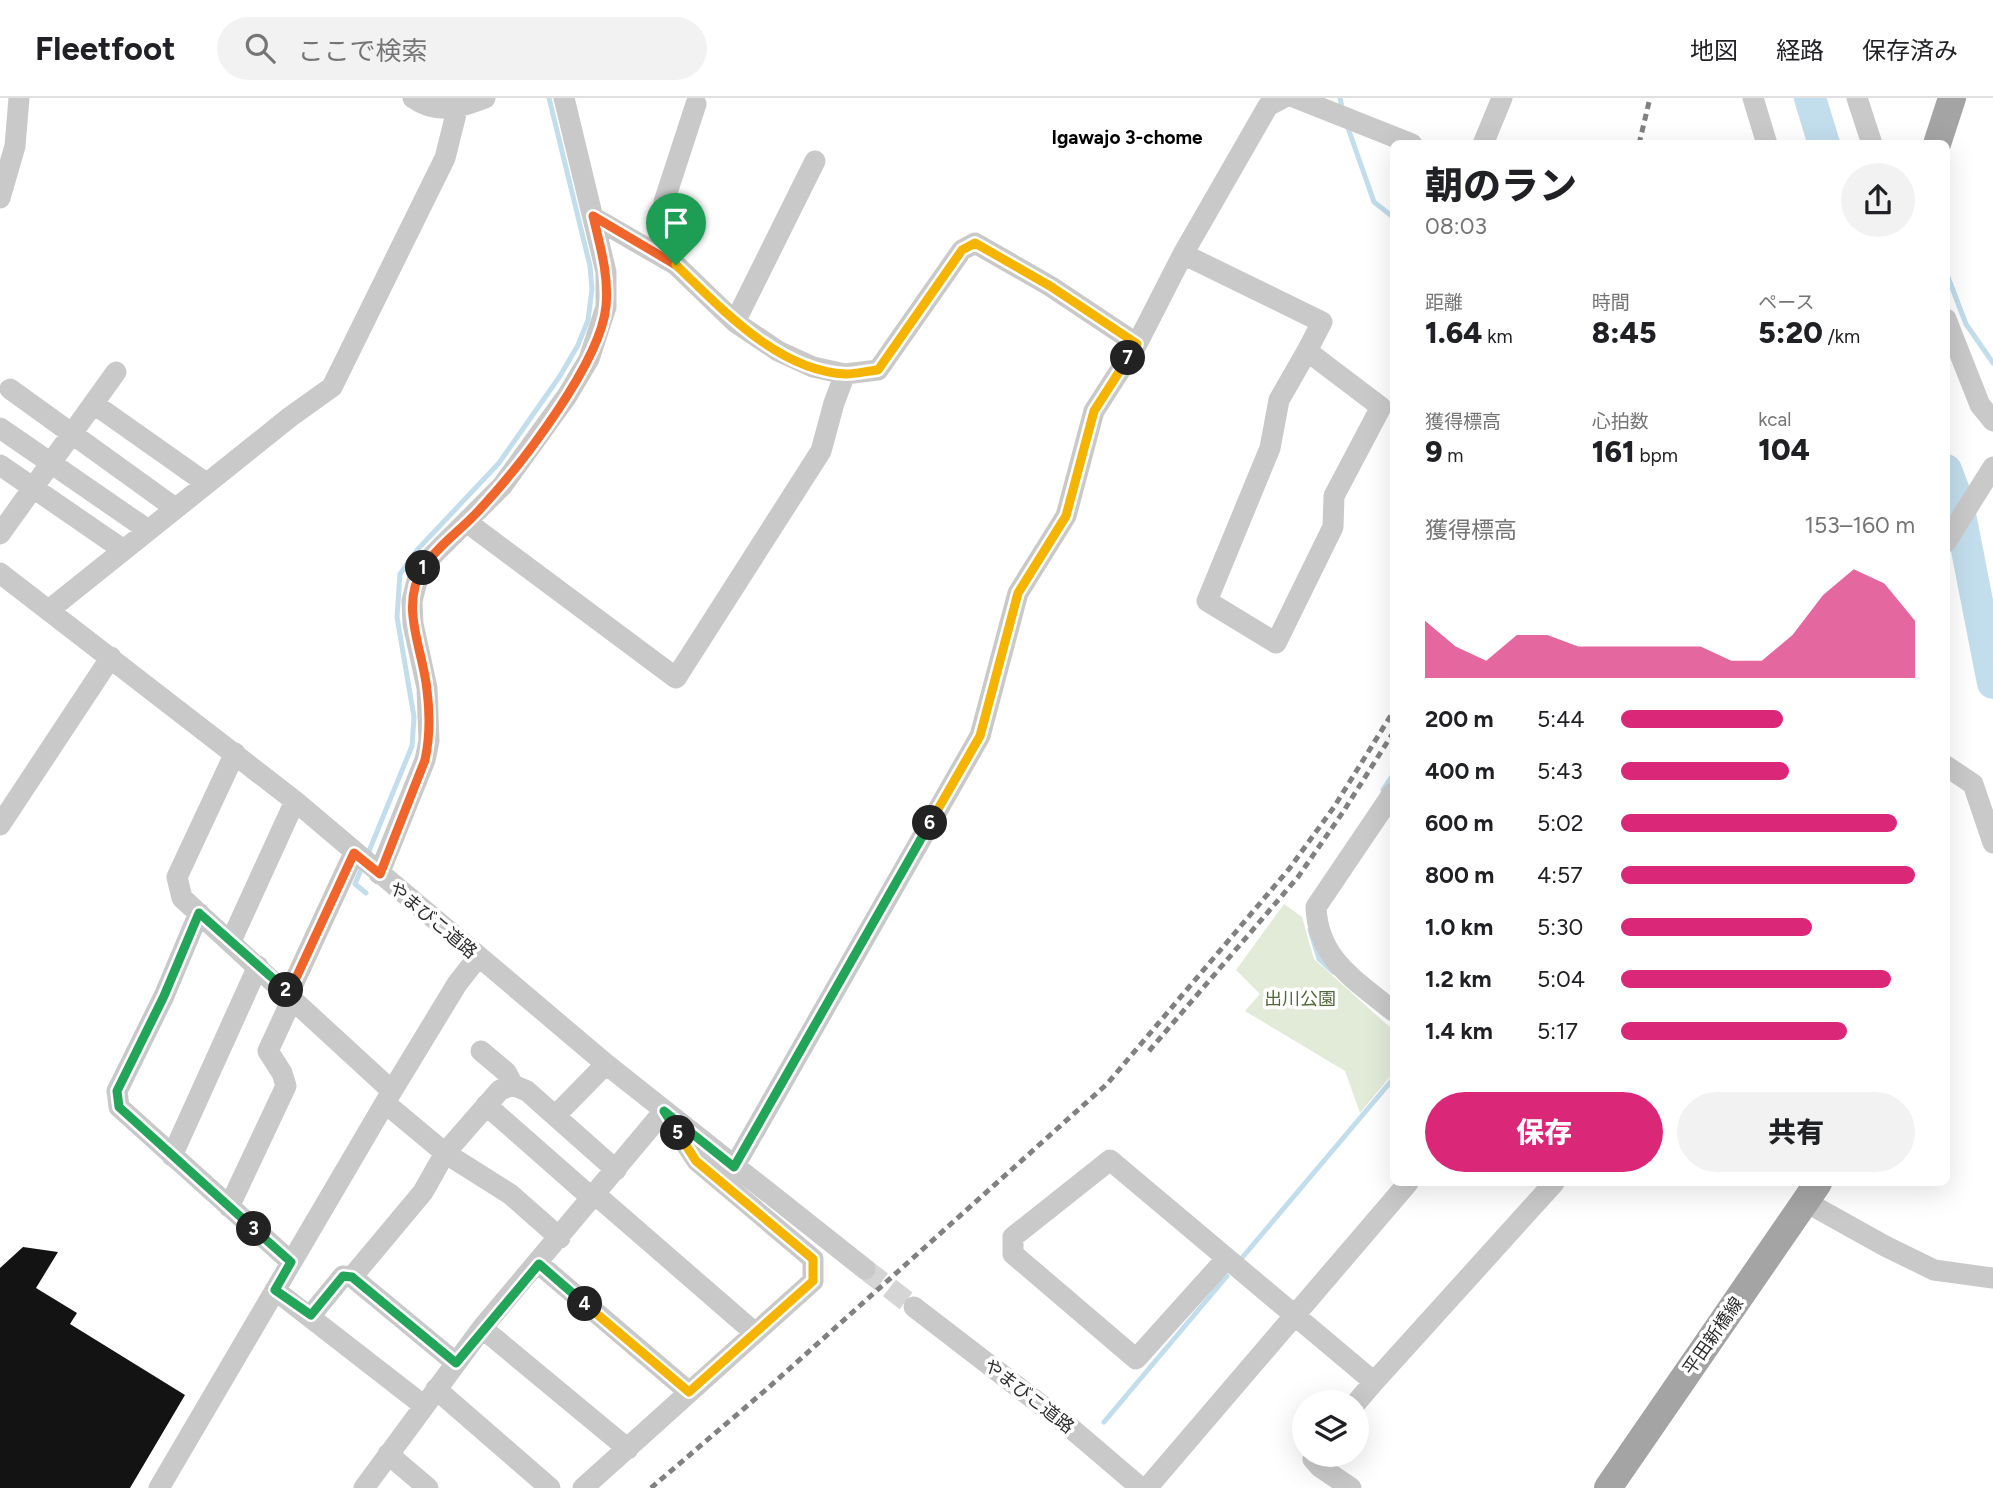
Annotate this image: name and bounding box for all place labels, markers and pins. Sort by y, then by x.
pin [646,193,706,265]
pin: 7 [1110,341,1146,376]
pin: 1 [406,550,440,586]
pin: 6 [912,806,948,840]
pin: 2 [268,972,304,1008]
pin: 5 [660,1116,696,1150]
pin: 3 [236,1212,272,1246]
pin: 4 [568,1286,602,1322]

